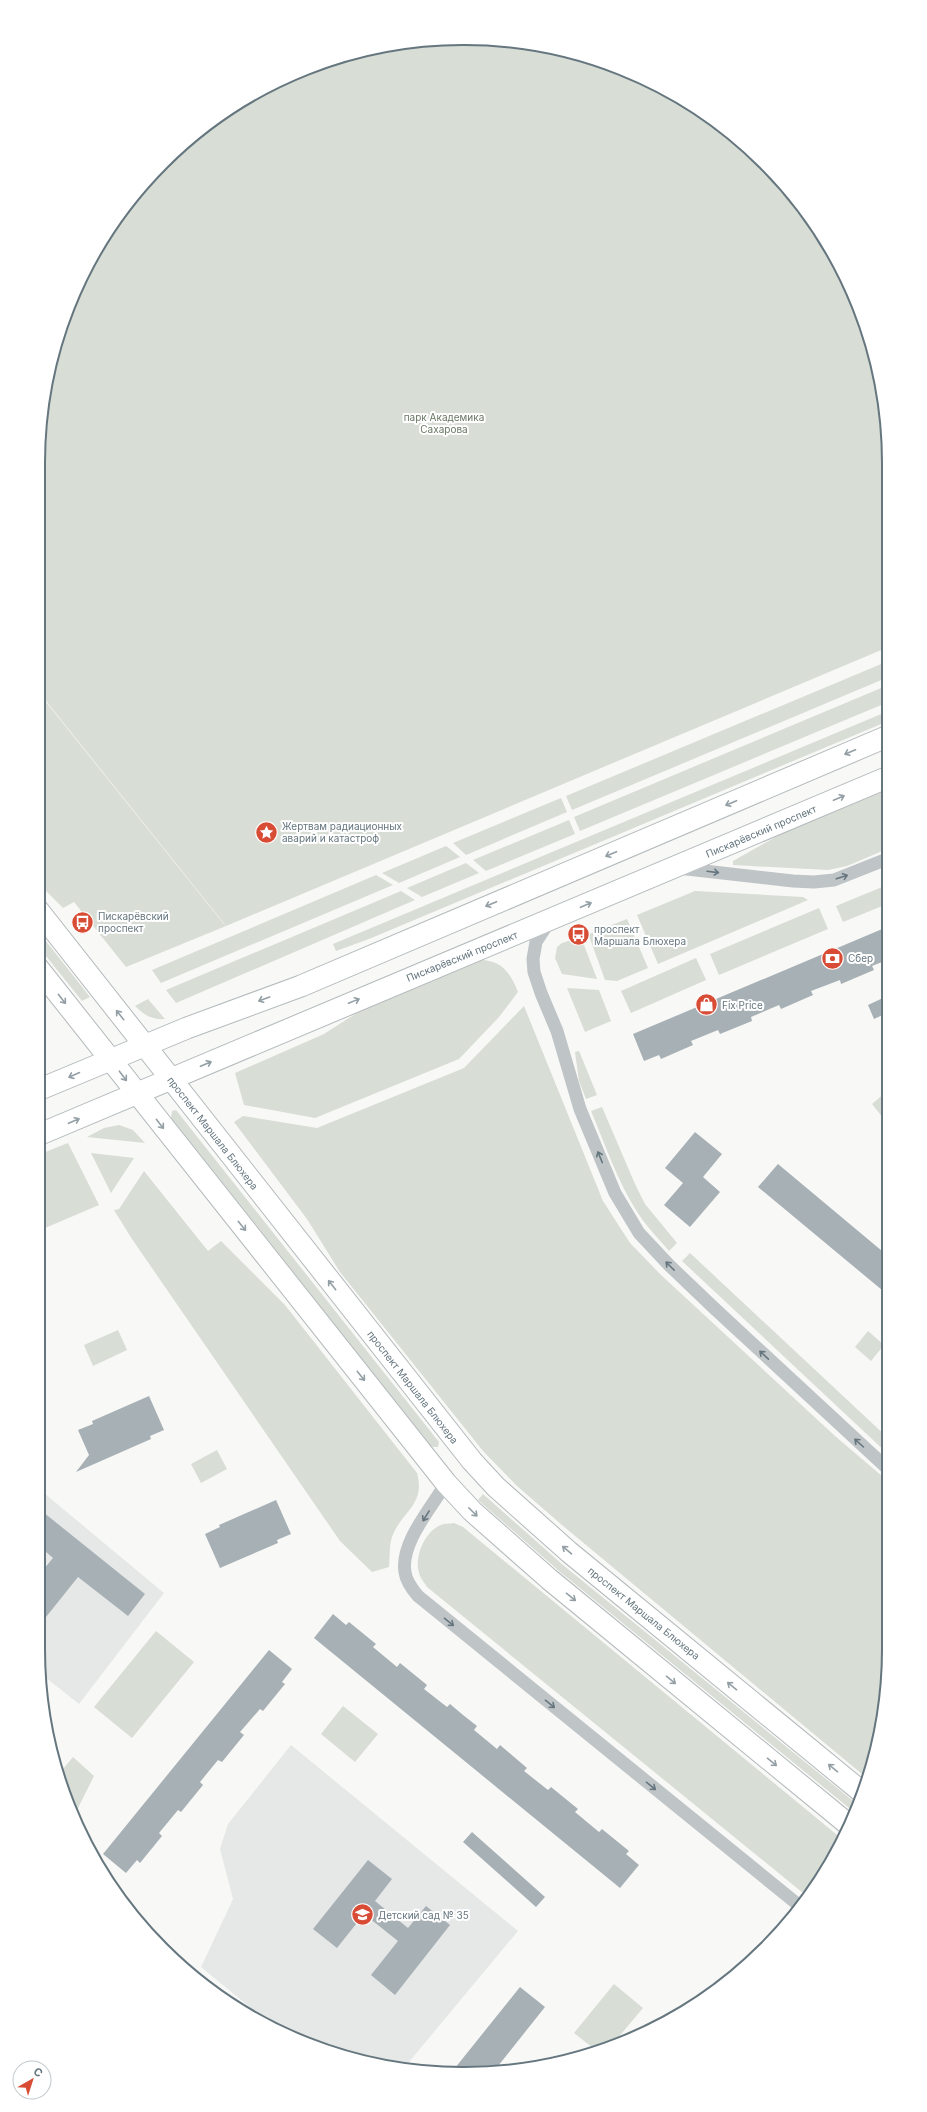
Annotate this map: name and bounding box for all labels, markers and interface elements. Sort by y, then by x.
park label: парк Академика Сахарова [404,411,484,435]
one-way arrow [845,749,857,756]
one-way arrow [833,794,845,801]
one-way arrow [725,799,737,807]
street label: Пискарёвский проспект [704,802,818,860]
place icon: Жертвам радиационных аварий и катастроф [254,819,280,845]
place label: Жертвам радиационных аварий и катастроф [282,820,403,844]
one-way arrow [606,850,618,858]
one-way arrow [706,868,719,876]
one-way arrow [836,873,849,880]
one-way arrow [580,900,592,908]
one-way arrow [486,901,498,909]
bus stop icon: Пискарёвский проспект [69,909,95,935]
place label: Пискарёвский проспект [98,910,169,934]
bus stop icon: проспект Маршала Блюхера [566,922,592,948]
place label: проспект Маршала Блюхера [594,923,686,947]
street label: Пискарёвский проспект [405,928,520,984]
bank icon: Сбер [820,945,846,971]
place label: Сбер [848,952,873,964]
shop icon: Fix Price [694,992,720,1018]
one-way arrow [58,993,66,1004]
one-way arrow [258,996,270,1004]
one-way arrow [347,997,359,1004]
place label: Fix Price [722,999,763,1011]
one-way arrow [115,1009,124,1020]
one-way arrow [199,1059,211,1067]
one-way arrow [119,1071,127,1082]
one-way arrow [68,1072,80,1079]
street label: проспект Маршала Блюхера [165,1074,261,1192]
one-way arrow [68,1116,80,1124]
one-way arrow [156,1119,165,1130]
one-way arrow [596,1152,603,1164]
one-way arrow [237,1220,246,1231]
one-way arrow [665,1261,675,1270]
one-way arrow [328,1280,337,1291]
street label: проспект Маршала Блюхера [365,1328,461,1446]
one-way arrow [759,1350,769,1360]
one-way arrow [357,1371,366,1382]
one-way arrow [854,1439,865,1448]
one-way arrow [468,1507,478,1517]
one-way arrow [421,1510,429,1522]
one-way arrow [561,1546,572,1555]
street label: проспект Маршала Блюхера [586,1564,702,1662]
one-way arrow [565,1593,576,1602]
one-way arrow [444,1617,455,1626]
one-way arrow [666,1675,677,1684]
one-way arrow [727,1681,738,1690]
one-way arrow [545,1699,556,1708]
one-way arrow [766,1758,777,1766]
one-way arrow [827,1764,838,1772]
one-way arrow [646,1781,657,1790]
school or university icon: Детский сад № 35 [349,1902,375,1928]
place label: Детский сад № 35 [378,1909,469,1921]
north arrow [12,2060,52,2100]
text: С [31,2064,46,2080]

